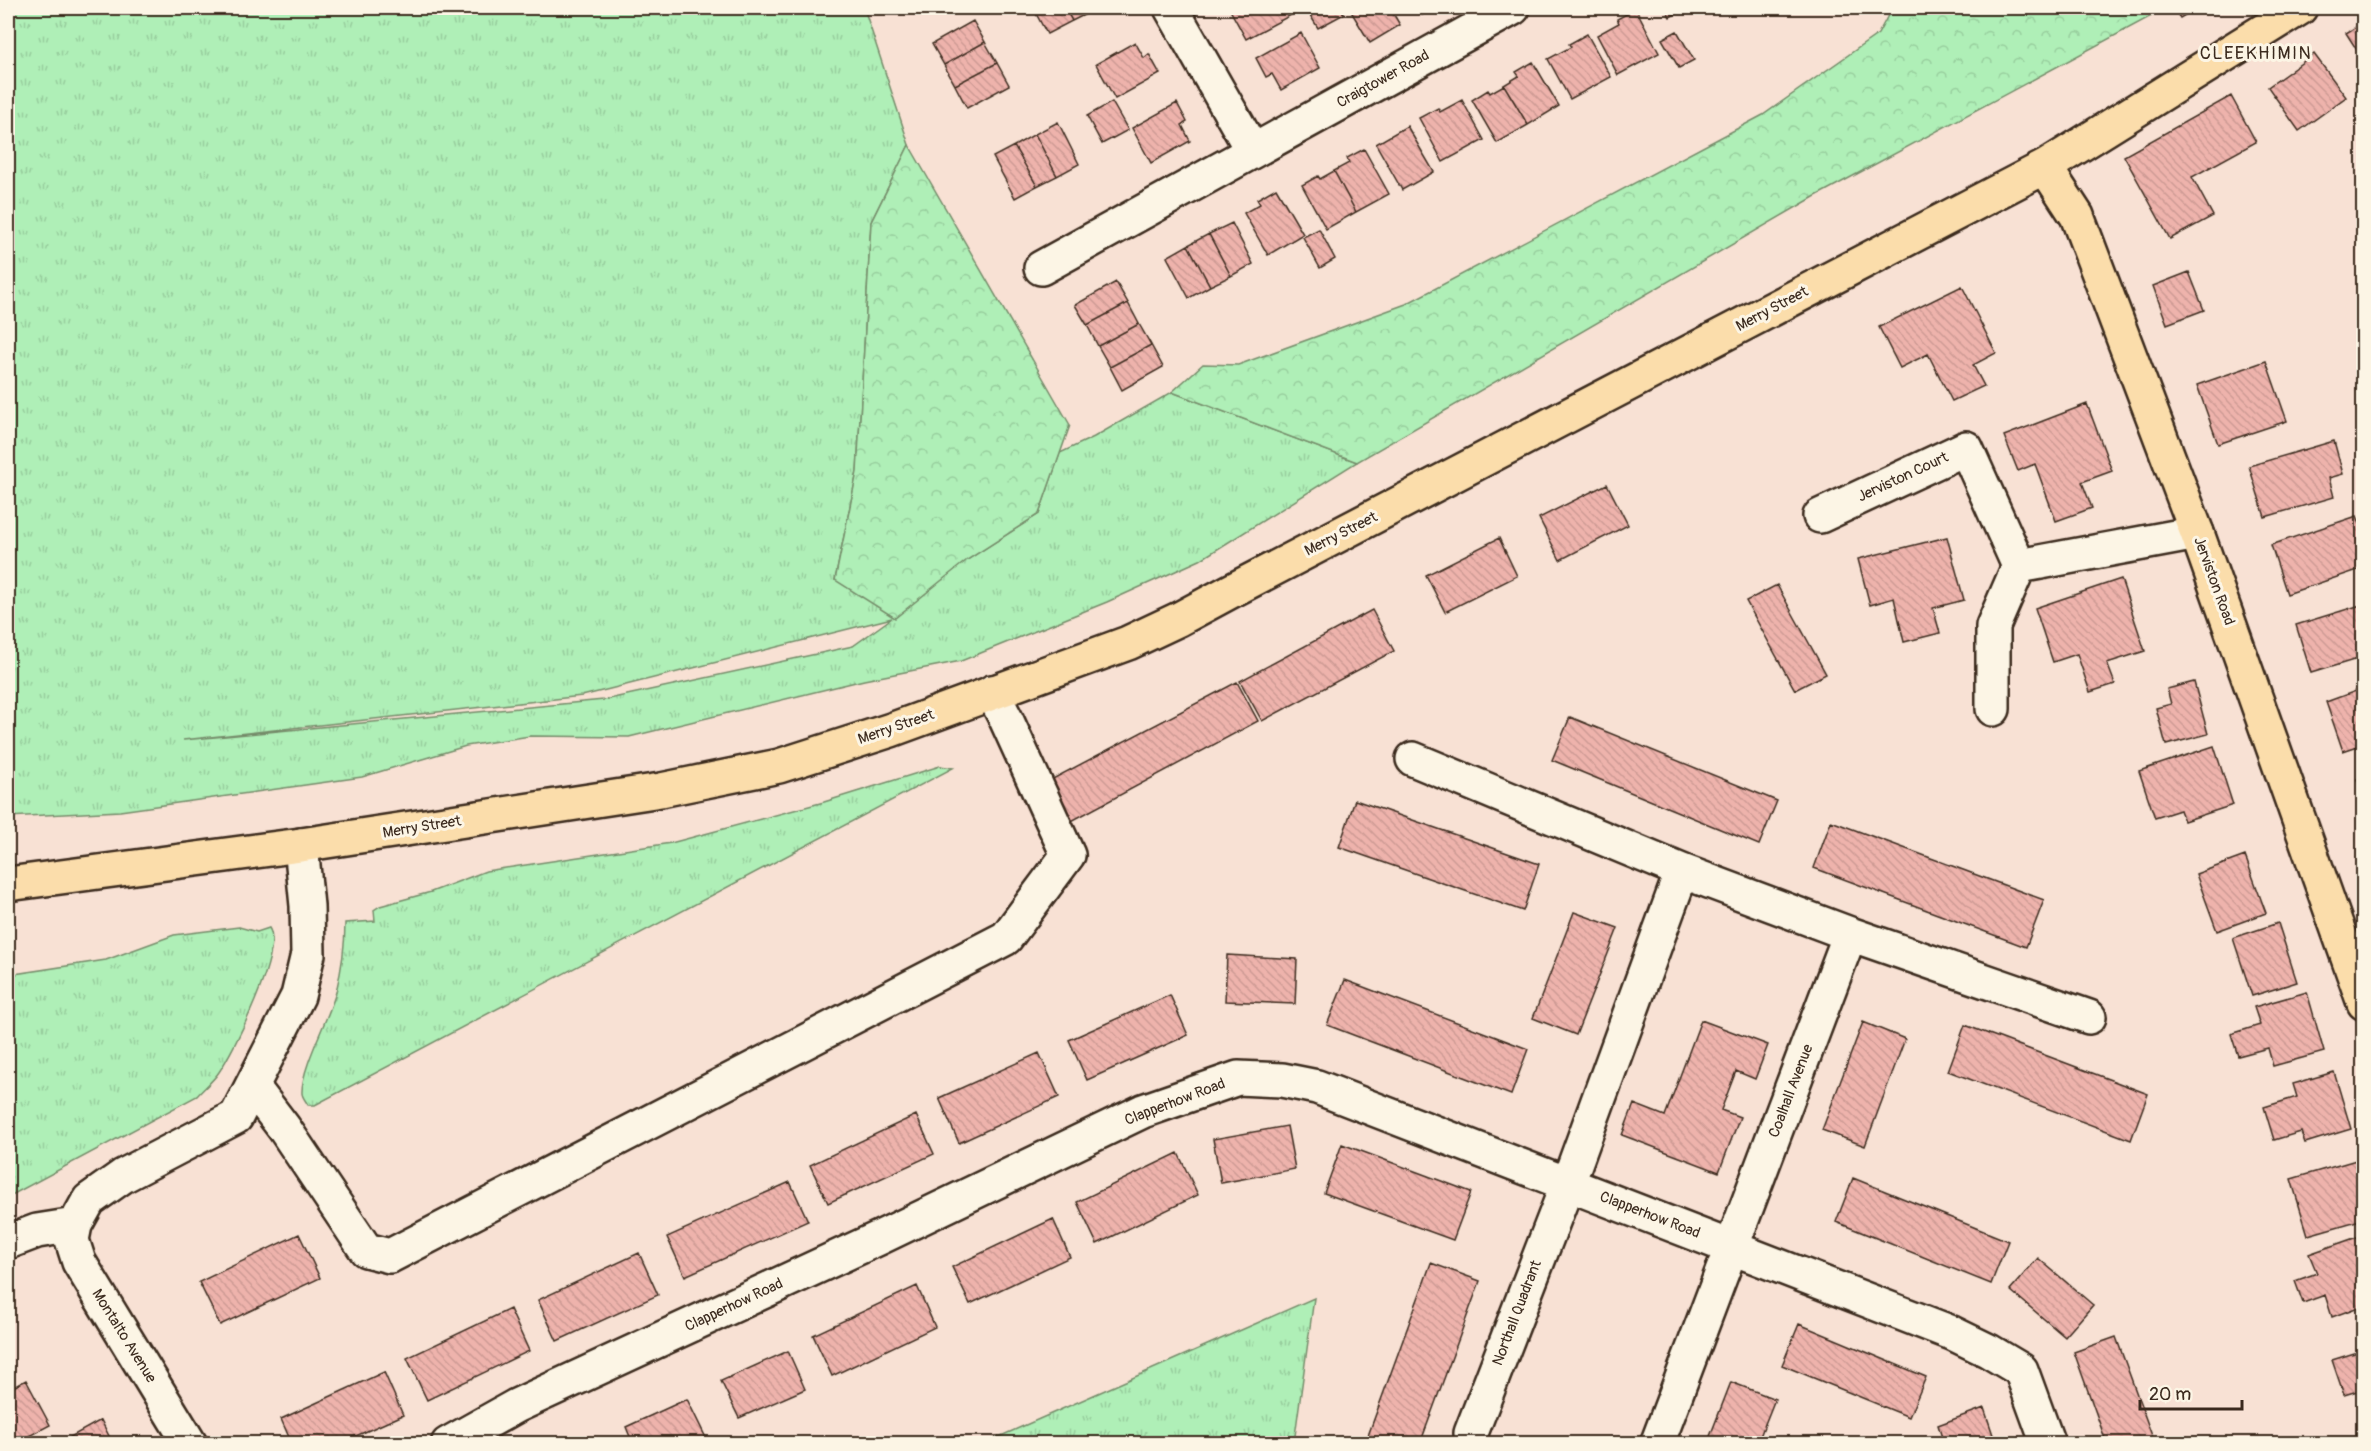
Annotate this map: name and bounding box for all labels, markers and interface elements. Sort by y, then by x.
district label: CLEEKHIMIN [2200,42,2312,65]
street label: Craigtower Road [1333,46,1433,112]
street label: Merry Street [1733,282,1812,336]
street label: Jerviston Court [1855,447,1952,506]
street label: Merry Street [1301,507,1381,560]
street label: Jerviston Road [2189,534,2239,628]
street label: Merry Street [855,705,937,749]
street label: Merry Street [381,811,464,843]
street label: Coalhall Avenue [1765,1041,1818,1140]
street label: Clapperhow Road [1122,1074,1228,1130]
street label: Clapperhow Road [1597,1187,1703,1243]
street label: Northall Quadrant [1488,1257,1546,1368]
street label: Clapperhow Road [682,1274,786,1336]
street label: Montalto Avenue [88,1286,161,1387]
scale bar [2140,1373,2242,1411]
text: 20 m [2149,1383,2191,1406]

